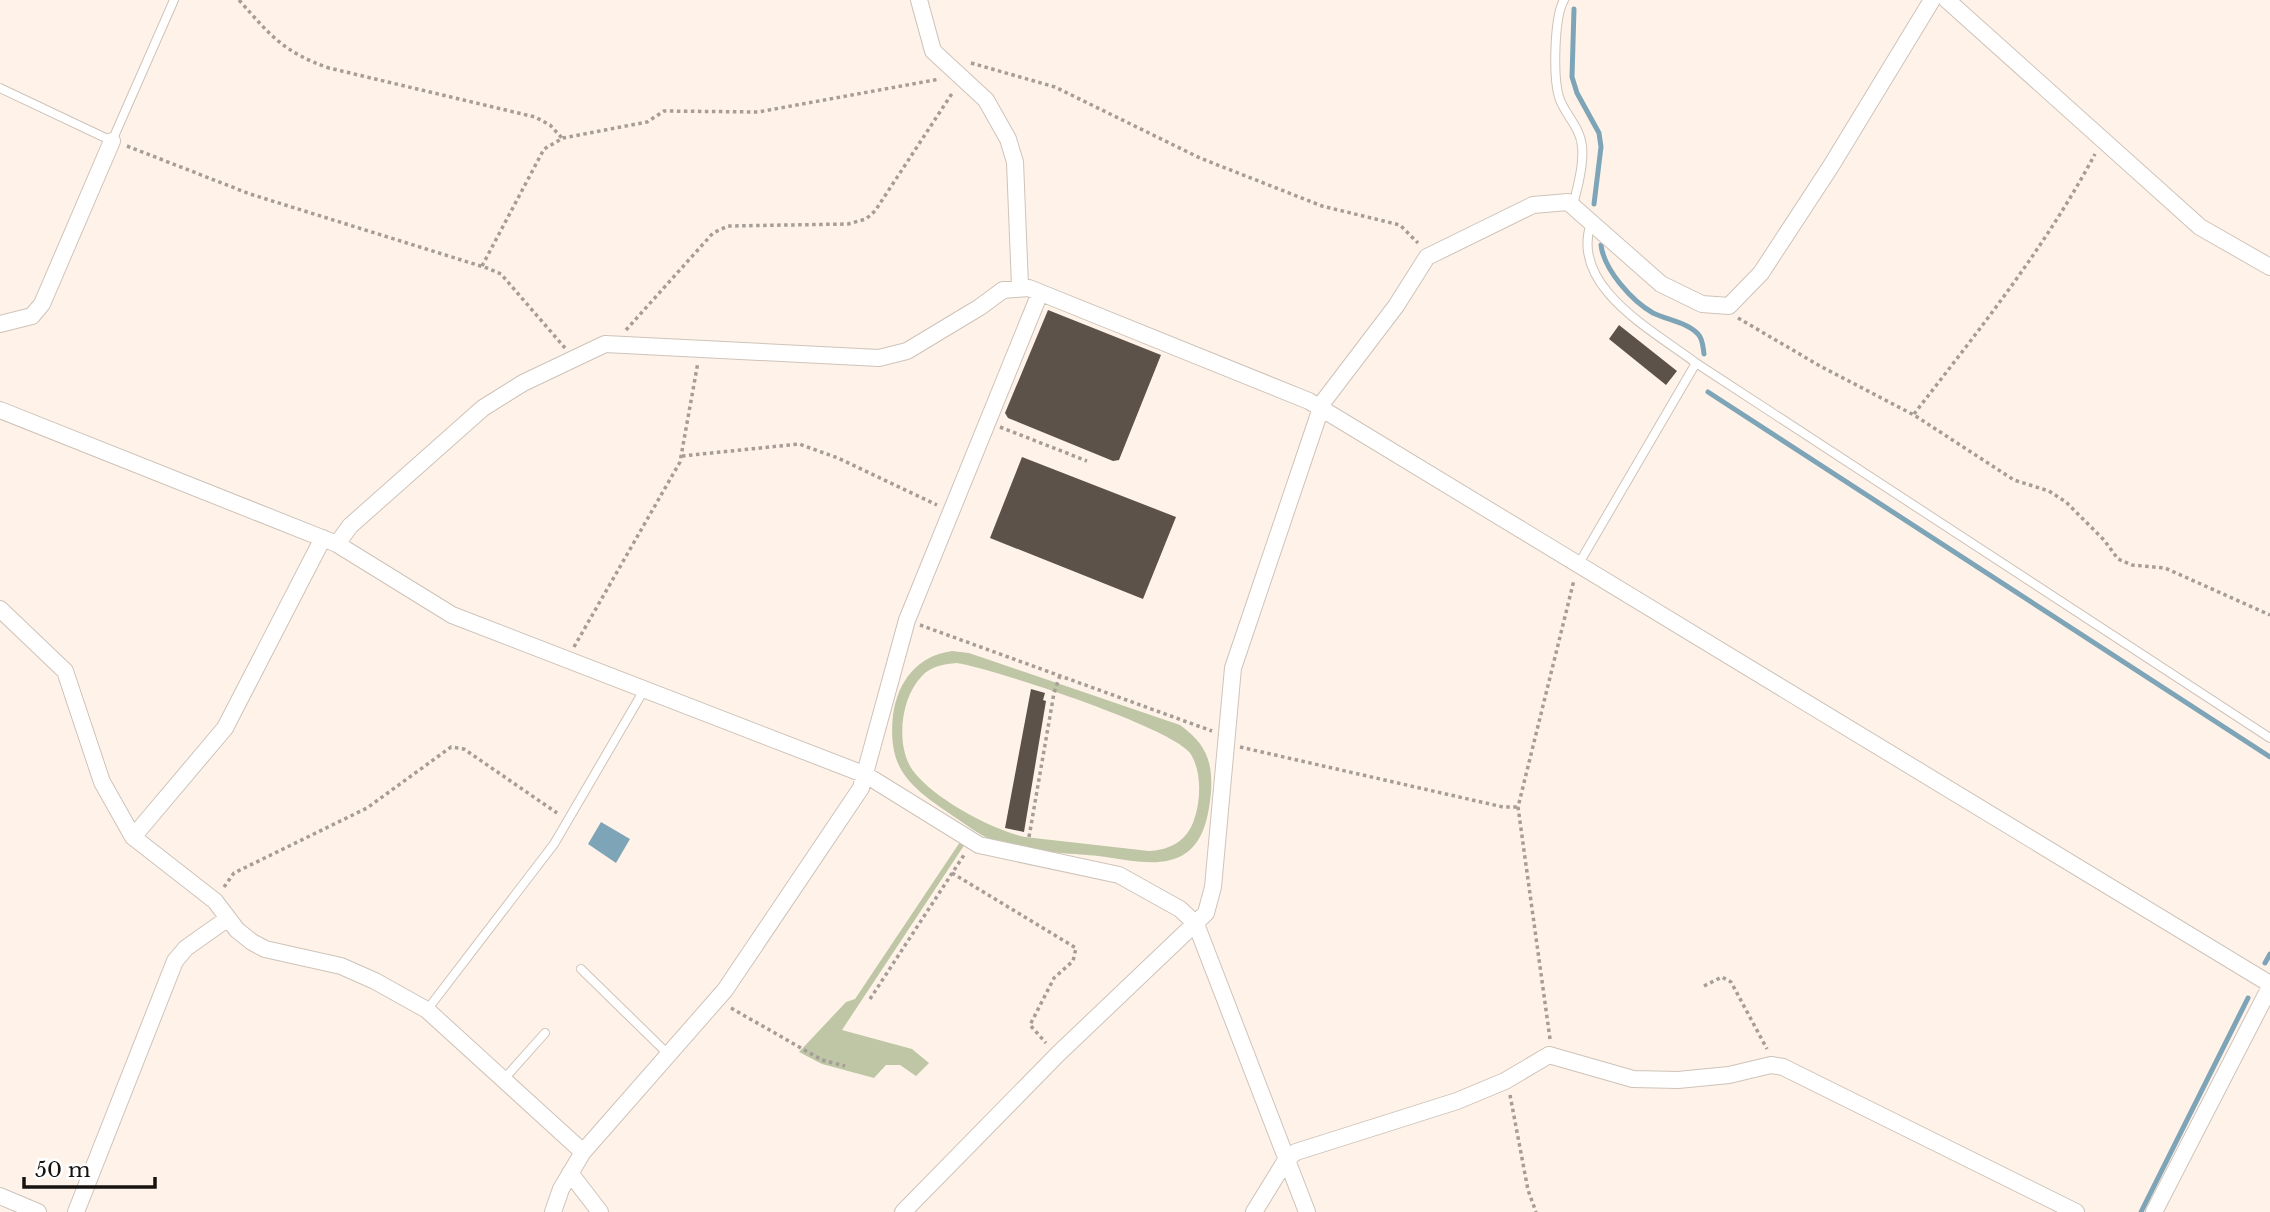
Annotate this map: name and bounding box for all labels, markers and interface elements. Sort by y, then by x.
scale bar [24,1146,156,1190]
text: 50 m [35,1157,91,1183]

